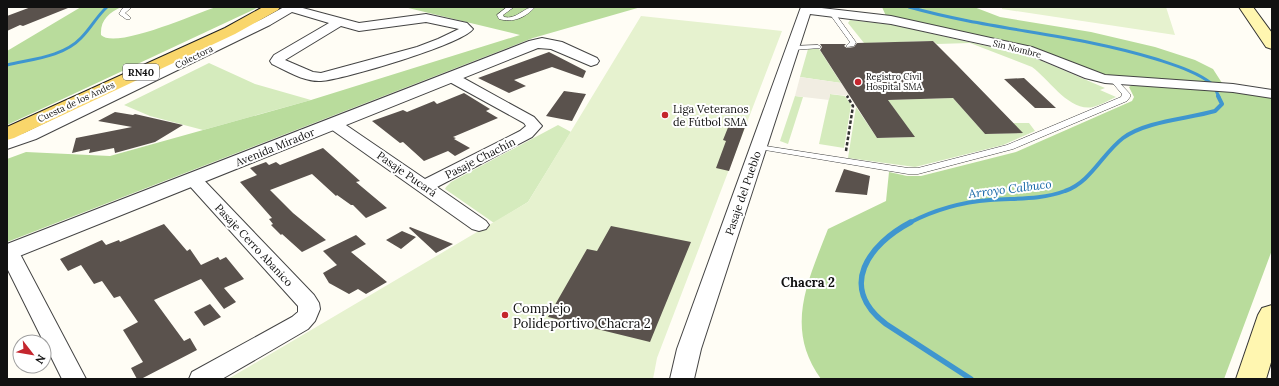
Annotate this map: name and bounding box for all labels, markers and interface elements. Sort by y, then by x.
street label: Sin Nombre [992,37,1043,60]
street label: Colectora [173,43,215,70]
road number: RN40 [123,64,159,80]
place label: Registro Civil Hospital SMA [866,71,923,92]
marker: Registro Civil Hospital SMA [853,77,863,87]
street label: Cuesta de los Andes [36,79,116,124]
place label: Liga Veteranos de Fútbol SMA [673,102,749,129]
marker: Liga Veteranos de Fútbol SMA [660,110,670,120]
street label: Avenida Mirador [232,125,317,170]
street label: Pasaje Chachín [443,134,518,182]
street label: Pasaje Pucará [374,148,440,200]
street label: Pasaje del Pueblo [722,149,764,237]
water label: Arroyo Calbuco [967,176,1052,201]
street label: Pasaje Cerro Abanico [212,201,296,289]
district label: Chacra 2 [781,274,835,291]
place label: Complejo Polideportivo Chacra 2 [513,300,651,332]
marker: Complejo Polideportivo Chacra 2 [500,310,510,320]
north arrow [12,334,52,374]
text: N [32,352,49,367]

